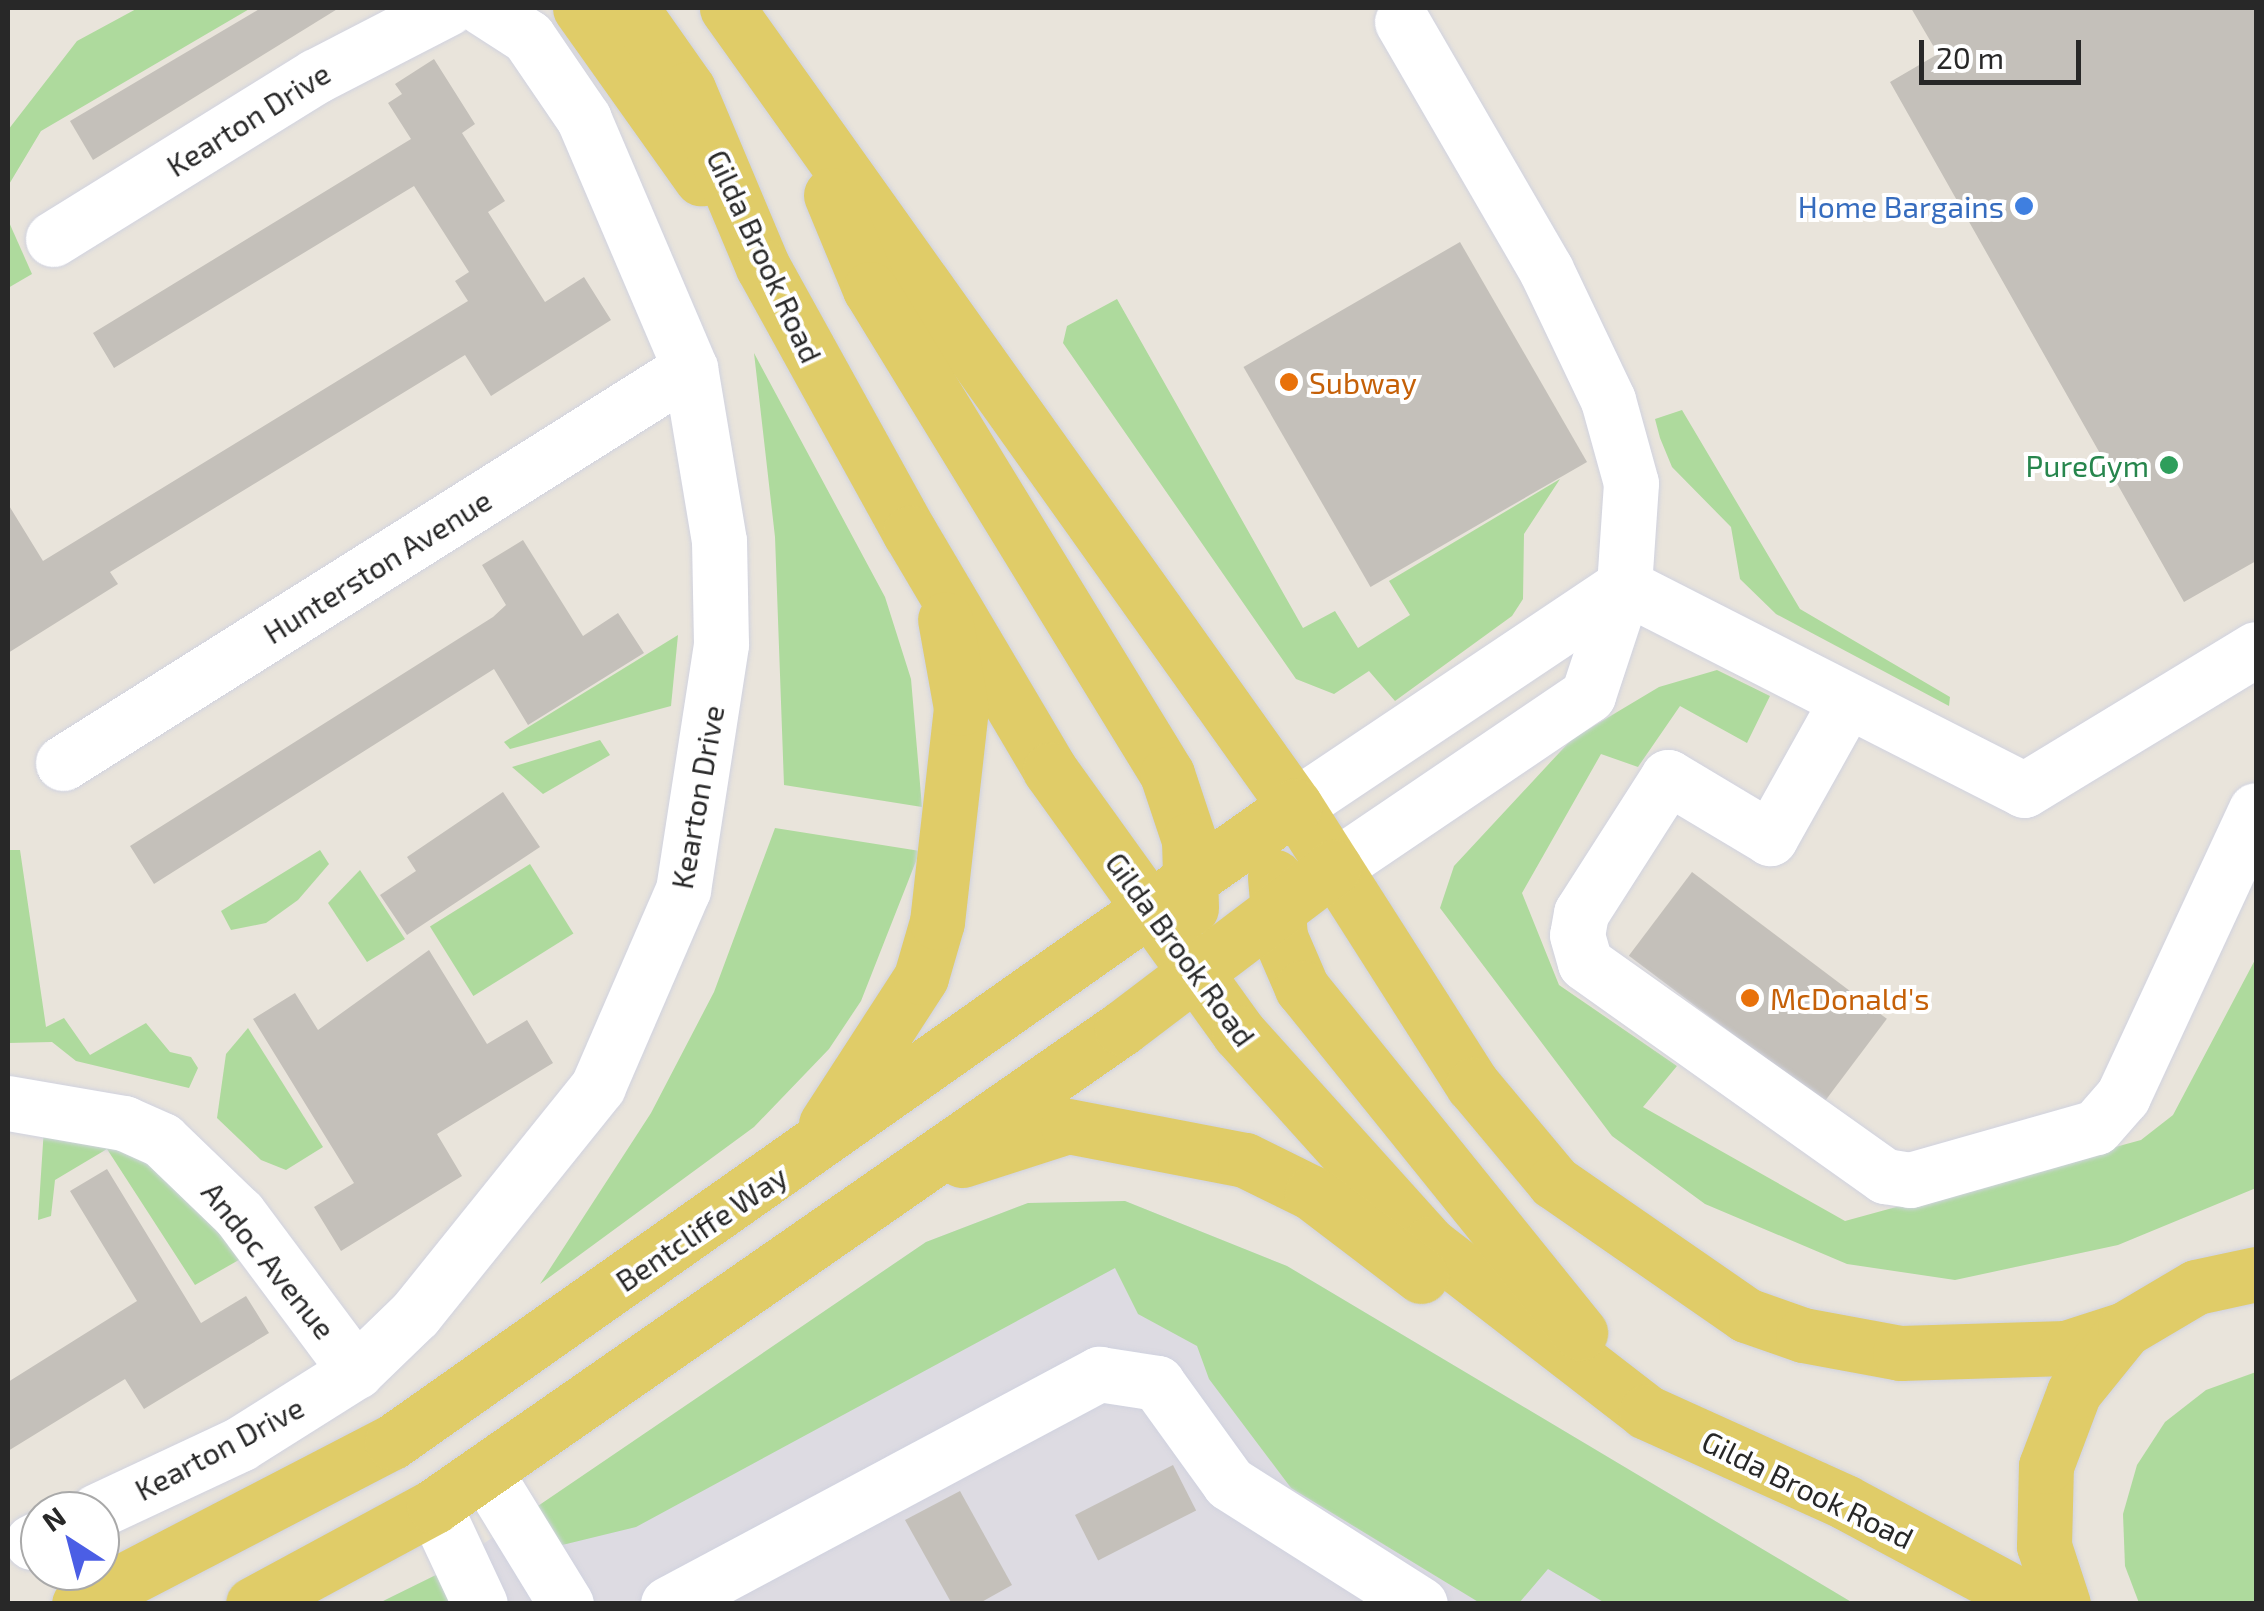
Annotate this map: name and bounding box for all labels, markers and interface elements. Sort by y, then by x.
scale bar [1924,20,2086,82]
text: 20 m [1936,39,2004,75]
street label: Kearton Drive [160,55,336,183]
street label: Gilda Brook Road [700,144,830,368]
place label: Home Bargains [1798,188,2004,224]
marker: Home Bargains [2013,195,2035,217]
place label: Subway [1309,364,1417,400]
marker: Subway [1278,371,1300,393]
place label: PureGym [2025,447,2149,483]
marker: PureGym [2158,454,2180,476]
street label: Hunterston Avenue [256,481,498,651]
street label: Kearton Drive [663,702,731,892]
street label: Gilda Brook Road [1099,845,1263,1053]
place label: McDonald's [1770,980,1929,1016]
marker: McDonald's [1739,987,1761,1009]
street label: Bentcliffe Way [608,1157,794,1299]
street label: Andoc Avenue [195,1174,343,1346]
street label: Kearton Drive [129,1389,309,1507]
street label: Gilda Brook Road [1696,1422,1920,1556]
north arrow [20,1491,120,1591]
text: N [35,1499,72,1538]

